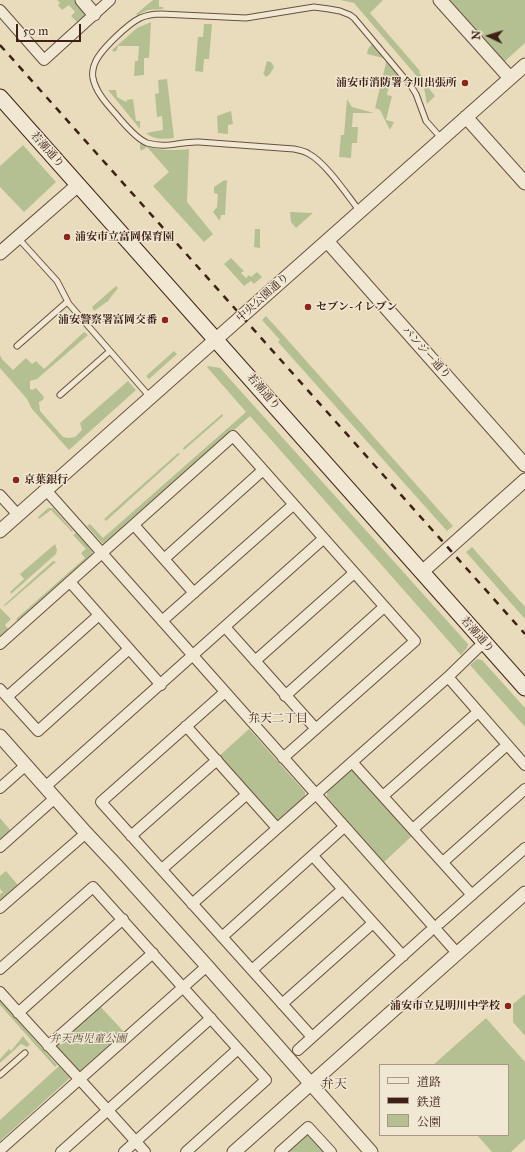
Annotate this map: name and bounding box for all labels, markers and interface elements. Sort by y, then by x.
scale bar [18,16,83,42]
north arrow [469,16,509,56]
text: 50 m [23,24,48,38]
text: N [470,30,483,40]
place label: 浦安市消防署今川出張所 [336,76,457,90]
marker: 浦安市消防署今川出張所 [460,78,470,88]
street label: 若潮通り [27,129,67,171]
place label: 浦安市立富岡保育園 [75,230,174,244]
marker: 浦安市立富岡保育園 [62,232,72,242]
street label: 中央公園通り [234,271,292,325]
place label: セブン-イレブン [316,300,398,314]
marker: セブン-イレブン [303,302,313,312]
place label: 浦安警察署富岡交番 [58,313,157,327]
marker: 浦安警察署富岡交番 [160,315,170,325]
street label: パンジー通り [399,324,453,382]
street label: 若潮通り [244,371,282,413]
place label: 京葉銀行 [24,473,68,487]
marker: 京葉銀行 [11,475,21,485]
street label: 若潮通り [457,614,497,656]
district label: 弁天二丁目 [248,712,308,726]
place label: 浦安市立見明川中学校 [390,999,500,1013]
marker: 浦安市立見明川中学校 [503,1001,513,1011]
park label: 弁天西児童公園 [50,1032,126,1046]
legend [379,1064,509,1136]
text: 道路 [417,1075,441,1089]
district label: 弁天 [321,1077,347,1093]
text: 鉄道 [417,1095,441,1109]
text: 公園 [417,1115,441,1129]

